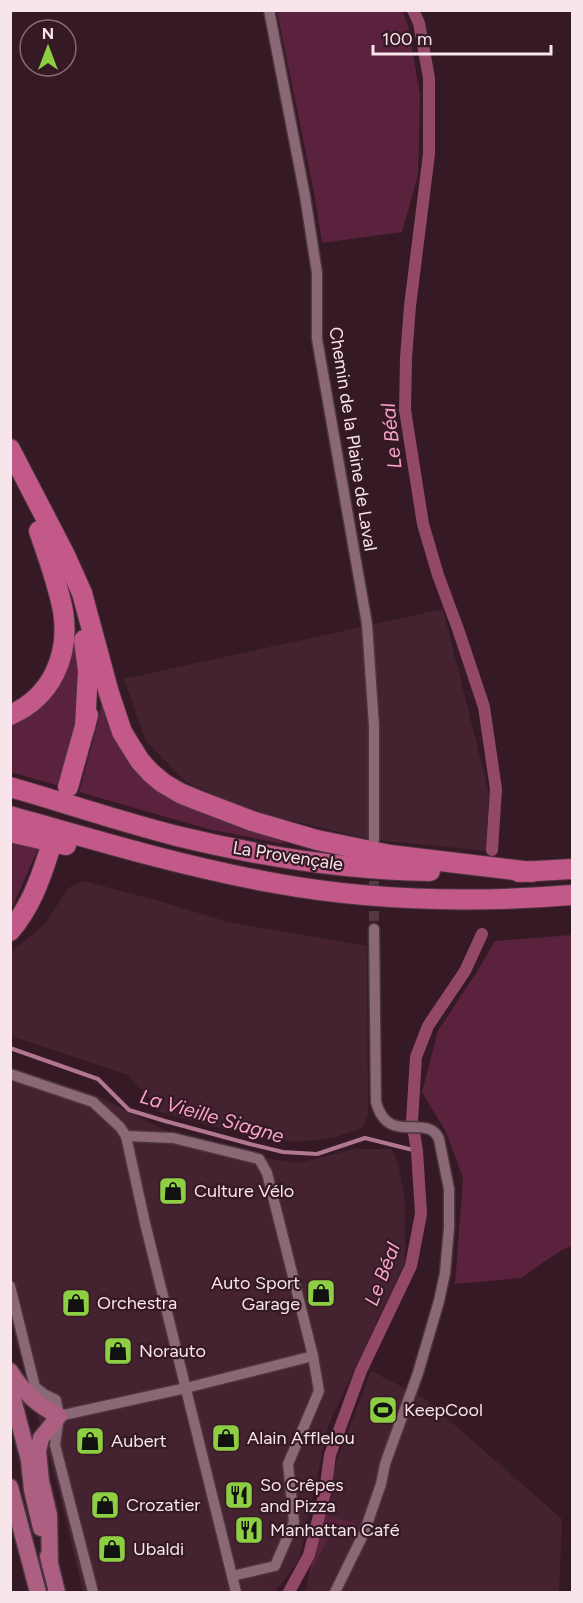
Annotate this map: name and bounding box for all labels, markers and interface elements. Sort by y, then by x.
north arrow [18,18,78,78]
scale bar [373,18,552,56]
text: N [42,24,54,43]
text: 100 m [382,28,432,50]
street label: Chemin de la Plaine de Laval [324,325,382,553]
water label: Le Béal [376,402,406,470]
street label: La Provençale [231,836,345,876]
water label: La Vieille Siagne [137,1084,287,1148]
shop icon: Culture Vélo [157,1175,189,1207]
place label: Culture Vélo [194,1180,294,1202]
water label: Le Béal [359,1239,405,1309]
place label: Auto Sport Garage [211,1272,300,1315]
shop icon: Auto Sport Garage [305,1277,337,1309]
shop icon: Orchestra [60,1287,92,1319]
place label: Orchestra [97,1292,177,1314]
shop icon: Norauto [102,1335,134,1367]
place label: Norauto [139,1340,206,1362]
sports icon: KeepCool [367,1394,399,1426]
place label: KeepCool [404,1399,483,1421]
shop icon: Alain Afflelou [210,1422,242,1454]
shop icon: Aubert [74,1425,106,1457]
place label: Alain Afflelou [247,1427,355,1449]
place label: Aubert [111,1430,167,1452]
place label: So Crêpes and Pizza [260,1474,344,1517]
restaurant icon: So Crêpes and Pizza [223,1479,255,1511]
shop icon: Crozatier [89,1489,121,1521]
place label: Crozatier [126,1494,200,1516]
restaurant icon: Manhattan Café [233,1514,265,1546]
place label: Manhattan Café [270,1519,400,1541]
shop icon: Ubaldi [96,1533,128,1565]
place label: Ubaldi [133,1538,184,1560]

